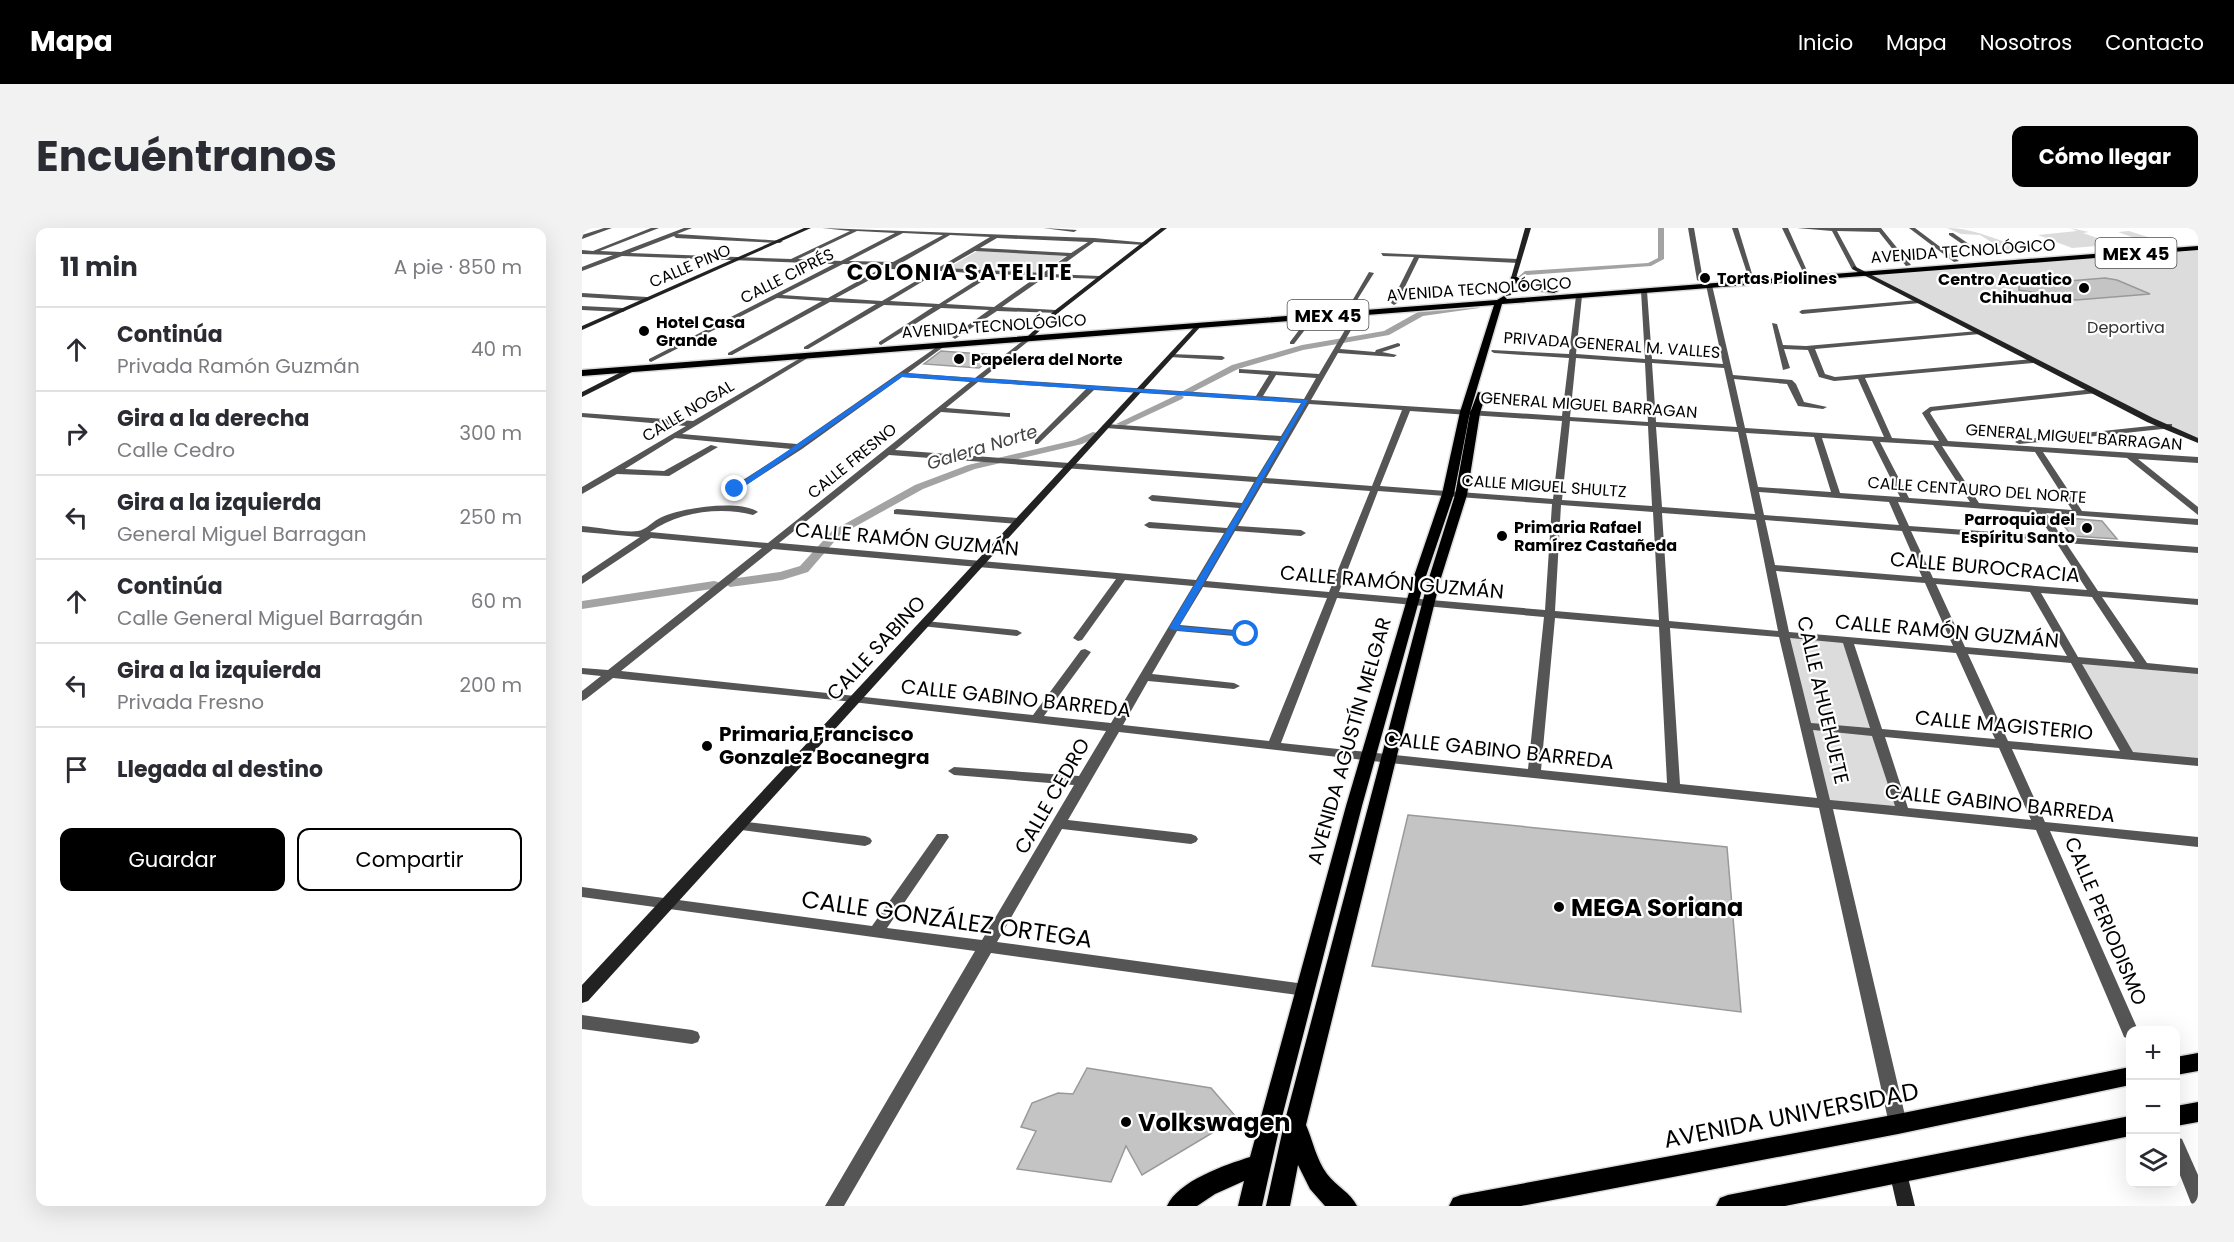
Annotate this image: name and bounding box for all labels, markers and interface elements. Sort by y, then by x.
text: Mapa [30,22,113,61]
text: Inicio [1798,28,1853,57]
text: Mapa [1886,28,1947,57]
text: Nosotros [1980,28,2072,57]
text: Contacto [2105,28,2204,57]
button: Cómo llegar [2012,126,2198,187]
text: Encuéntranos [36,127,337,186]
street label: AVENIDA TECNOLÓGICO [1870,233,2056,269]
road number: MEX 45 [2096,238,2176,268]
street label: CALLE PINO [646,239,734,293]
street label: CALLE CIPRÉS [736,243,838,309]
text: 11 min [60,249,138,285]
text: A pie · 850 m [394,253,522,281]
district label: COLONIA SATELITE [847,257,1073,288]
place label: Tortas Piolines [1717,267,1837,290]
place label: Centro Acuatico Chihuahua [1938,268,2072,309]
street label: AVENIDA TECNOLÓGICO [1386,271,1572,307]
marker: Tortas Piolines [1698,271,1712,285]
marker: Centro Acuatico Chihuahua [2077,281,2091,295]
road number: MEX 45 [1288,300,1368,330]
street label: AVENIDA TECNOLÓGICO [901,308,1087,344]
place label: Hotel Casa Grande [656,311,745,352]
park label: Deportiva [2087,316,2165,339]
text: Continúa [117,319,223,350]
marker: Hotel Casa Grande [637,324,651,338]
street label: PRIVADA GENERAL M. VALLES [1503,326,1721,364]
icon: ahead [60,333,93,366]
text: 40 m [471,335,522,363]
place label: Papelera del Norte [971,348,1123,371]
text: Privada Ramón Guzmán [117,352,360,380]
marker: Papelera del Norte [952,352,966,366]
street label: CALLE NOGAL [638,374,738,447]
street label: GENERAL MIGUEL BARRAGAN [1480,386,1698,424]
text: Gira a la derecha [117,403,310,434]
icon: right [60,417,93,450]
street label: CALLE FRESNO [803,418,901,504]
water label: Galera Norte [924,418,1040,476]
street label: GENERAL MIGUEL BARRAGAN [1965,418,2183,456]
text: 300 m [459,419,522,447]
text: Calle Cedro [117,436,235,464]
street label: CALLE MIGUEL SHULTZ [1461,469,1627,503]
street label: CALLE CENTAURO DEL NORTE [1867,471,2087,509]
route end [721,475,747,501]
text: Gira a la izquierda [117,487,321,518]
icon: left [60,501,93,534]
text: 250 m [459,503,522,531]
place label: Parroquia del Espíritu Santo [1961,508,2075,549]
street label: CALLE RAMÓN GUZMÁN [794,515,1020,563]
place label: Primaria Rafael Ramírez Castañeda [1514,516,1677,557]
text: General Miguel Barragan [117,520,367,548]
marker: Parroquia del Espíritu Santo [2080,521,2094,535]
marker: Primaria Rafael Ramírez Castañeda [1495,529,1509,543]
street label: CALLE BUROCRACIA [1889,545,2081,589]
street label: CALLE RAMÓN GUZMÁN [1279,558,1505,606]
text: Continúa [117,571,223,602]
icon: ahead [60,585,93,618]
text: 60 m [471,587,522,615]
street label: CALLE SABINO [820,589,932,707]
text: Calle General Miguel Barragán [117,604,423,632]
street label: CALLE RAMÓN GUZMÁN [1834,607,2060,655]
street label: CALLE AHUEHUETE [1790,613,1856,787]
street label: AVENIDA AGUSTÍN MELGAR [1300,614,1398,868]
route start [1232,620,1258,646]
text: Gira a la izquierda [117,655,321,686]
icon: left [60,669,93,702]
text: 200 m [459,671,522,699]
street label: CALLE GABINO BARREDA [900,672,1132,724]
text: Privada Fresno [117,688,264,716]
street label: CALLE MAGISTERIO [1914,703,2094,747]
place label: Primaria Francisco Gonzalez Bocanegra [719,720,929,771]
street label: CALLE GABINO BARREDA [1383,724,1615,776]
street label: CALLE CEDRO [1007,733,1097,859]
marker: Primaria Francisco Gonzalez Bocanegra [700,739,714,753]
icon: arrive [60,753,93,786]
text: Llegada al destino [117,754,323,785]
street label: CALLE GABINO BARREDA [1884,777,2116,829]
button: Guardar [60,828,285,891]
button: Compartir [297,828,522,891]
street label: CALLE PERIODISMO [2058,833,2154,1009]
street label: CALLE GONZÁLEZ ORTEGA [799,882,1095,956]
place label: MEGA Soriana [1571,891,1743,924]
marker: MEGA Soriana [1552,900,1566,914]
map controls [2126,1026,2180,1188]
button: + [2126,1026,2180,1080]
street label: AVENIDA UNIVERSIDAD [1661,1074,1921,1156]
button: − [2126,1080,2180,1134]
place label: Volkswagen [1138,1106,1290,1139]
marker: Volkswagen [1119,1115,1133,1129]
button: layers [2126,1134,2180,1188]

